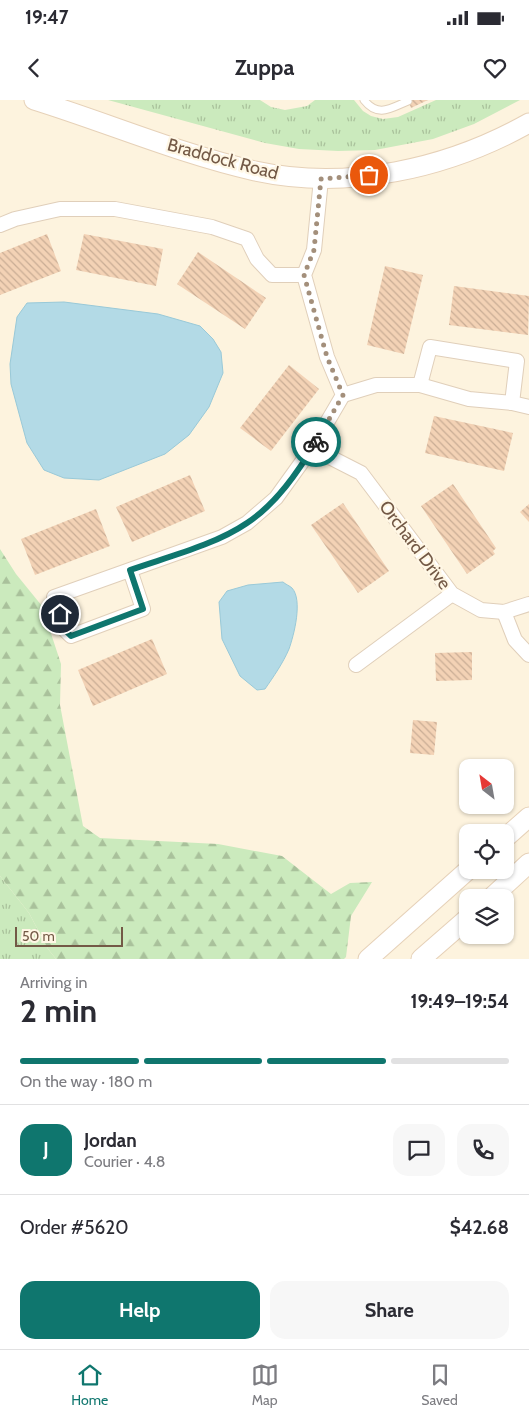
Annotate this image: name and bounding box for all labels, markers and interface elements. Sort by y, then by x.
text: 19:47 [25,6,68,29]
icon: back [20,54,48,82]
text: Zuppa [235,54,294,81]
icon: heart [481,54,509,82]
street label: Braddock Road [165,134,281,184]
pin [348,154,390,196]
icon: bag [355,161,383,189]
courier [291,417,341,467]
icon: bike [302,428,330,456]
street label: Orchard Drive [374,496,456,594]
pin [39,593,81,635]
icon: home [46,600,74,628]
north arrow [459,759,514,814]
map controls [459,759,514,944]
button: locate [459,824,514,879]
button: layers [459,889,514,944]
scale bar [15,924,122,947]
text: 50 m [22,927,55,945]
text: Arriving in [20,973,87,992]
text: 19:49–19:54 [410,990,509,1013]
text: 2 min [20,991,97,1030]
text: On the way · 180 m [20,1072,152,1091]
button: chat [393,1124,445,1176]
button: phone [457,1124,509,1176]
text: Jordan [84,1129,137,1152]
text: J [43,1138,49,1161]
text: Courier · 4.8 [84,1152,166,1171]
text: Order #5620 [20,1216,128,1239]
text: $42.68 [450,1216,509,1239]
button: Help [20,1281,260,1339]
button: Share [270,1281,509,1339]
tab: Home [71,1361,108,1409]
tab: Map [251,1361,279,1409]
tab: Saved [421,1361,458,1409]

